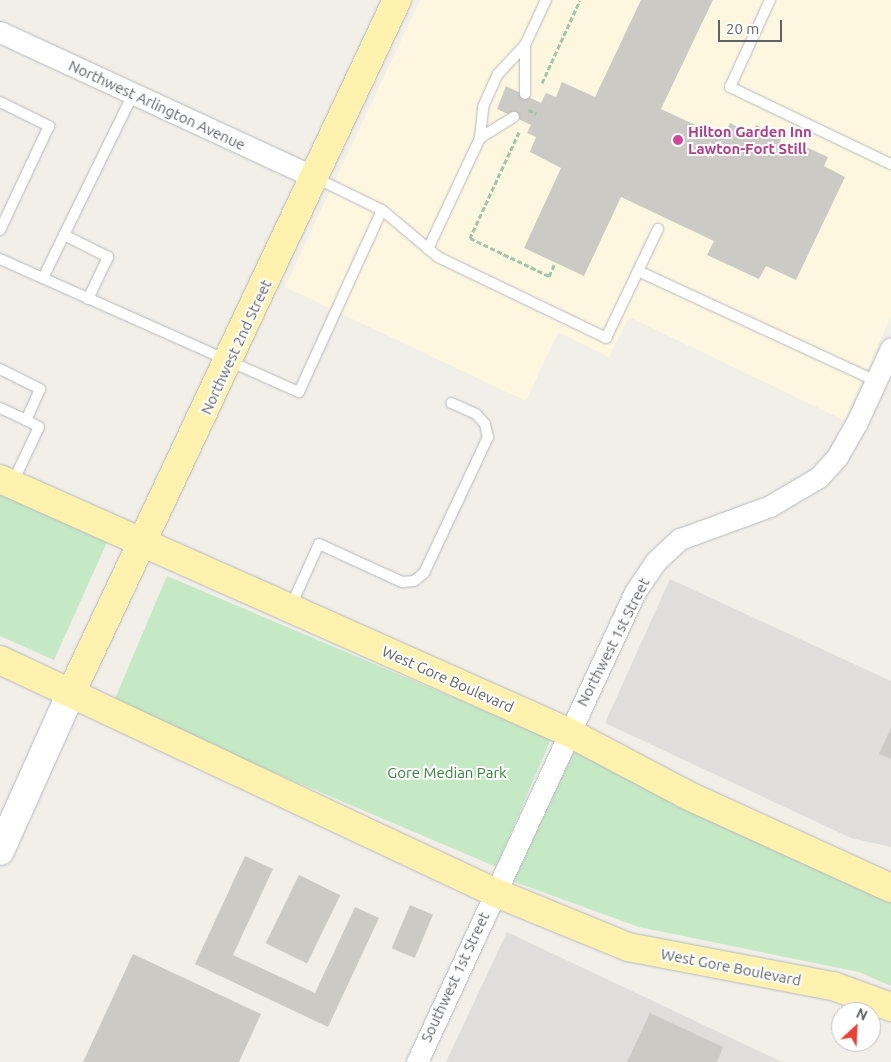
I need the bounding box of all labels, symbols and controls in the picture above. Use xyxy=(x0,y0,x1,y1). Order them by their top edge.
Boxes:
scale bar xyxy=(721,10,785,42)
text: 20 m xyxy=(726,20,759,37)
street label: Northwest Arlington Avenue xyxy=(66,56,248,154)
place label: Hilton Garden Inn Lawton-Fort Still xyxy=(688,122,812,157)
marker: Hilton Garden Inn Lawton-Fort Still xyxy=(672,134,684,146)
street label: Northwest 2nd Street xyxy=(197,277,275,417)
street label: Northwest 1st Street xyxy=(573,575,653,709)
street label: West Gore Boulevard xyxy=(379,642,517,716)
park label: Gore Median Park xyxy=(387,764,507,782)
street label: Southwest 1st Street xyxy=(417,909,493,1045)
street label: West Gore Boulevard xyxy=(659,945,803,989)
north arrow xyxy=(831,1002,881,1052)
text: N xyxy=(854,1005,870,1024)

